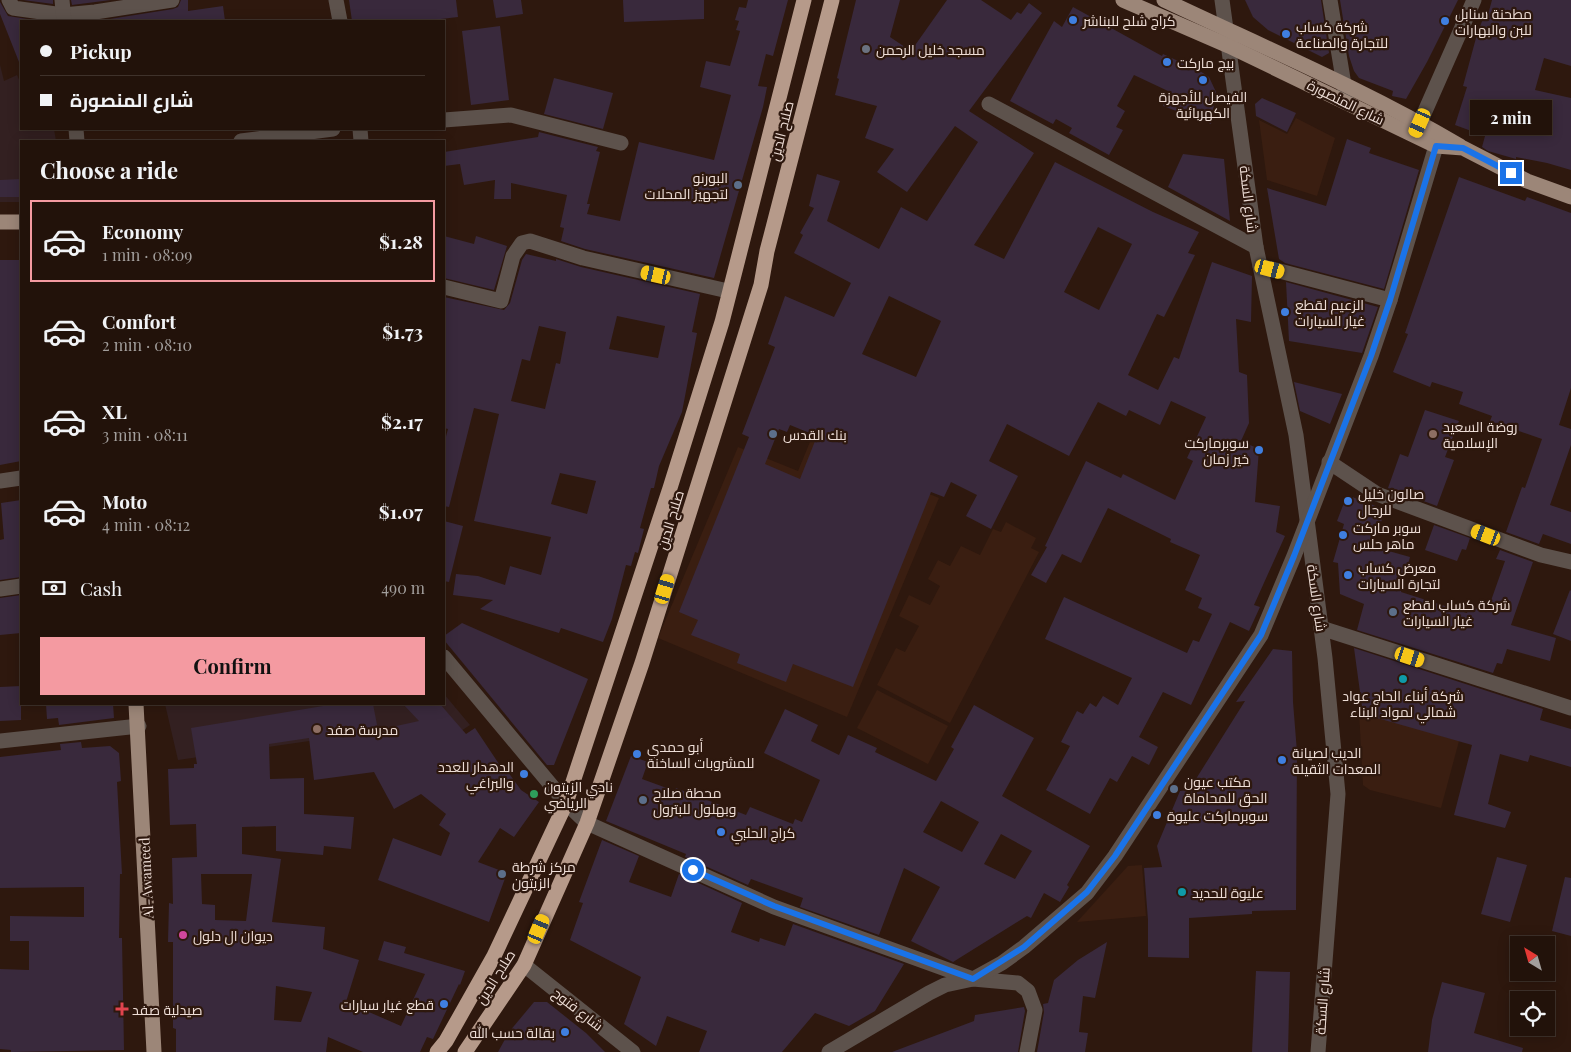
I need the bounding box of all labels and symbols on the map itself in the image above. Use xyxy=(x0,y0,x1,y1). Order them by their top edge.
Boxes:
place label: مطحنة سنابل للبن والبهارات xyxy=(1455,4,1532,39)
place label: كراج شلح للبناشر xyxy=(1082,11,1176,30)
marker: كراج شلح للبناشر xyxy=(1067,14,1079,26)
marker: مطحنة سنابل للبن والبهارات xyxy=(1439,15,1451,27)
place label: شركة كساب للتجارة والصناعة xyxy=(1296,17,1388,52)
marker: شركة كساب للتجارة والصناعة xyxy=(1280,28,1292,40)
place label: مسجد خليل الرحمن xyxy=(876,40,985,59)
marker: مسجد خليل الرحمن xyxy=(860,43,872,55)
place label: بيج ماركت xyxy=(1177,53,1234,72)
marker: بيج ماركت xyxy=(1161,56,1173,68)
marker: الفيصل للأجهزة الكهربائية xyxy=(1197,74,1209,86)
street label: شارع المنصورة xyxy=(1304,75,1388,129)
place label: الفيصل للأجهزة الكهربائية xyxy=(1159,87,1247,122)
street label: صلاح الدين xyxy=(764,99,798,163)
callout: 2 min xyxy=(1470,100,1552,136)
car xyxy=(1407,106,1432,140)
route end xyxy=(1500,162,1522,184)
street label: شارع السكة xyxy=(1235,164,1263,234)
place label: البورنو لتجهيز المحلات xyxy=(645,168,728,203)
marker: البورنو لتجهيز المحلات xyxy=(732,179,744,191)
car xyxy=(1253,258,1286,280)
car xyxy=(639,264,672,286)
place label: الزعيم لقطع غيار السيارات xyxy=(1295,295,1365,330)
marker: الزعيم لقطع غيار السيارات xyxy=(1279,306,1291,318)
place label: روضة السعيد الإسلامية xyxy=(1443,417,1518,452)
place label: بنك القدس xyxy=(783,425,847,444)
marker: بنك القدس xyxy=(767,428,779,440)
marker: روضة السعيد الإسلامية xyxy=(1427,428,1439,440)
place label: سوبرماركت خير زمان xyxy=(1184,433,1249,468)
marker: سوبرماركت خير زمان xyxy=(1253,444,1265,456)
place label: صالون خليل للرجال xyxy=(1358,484,1424,519)
street label: صلاح الدين xyxy=(652,488,688,552)
marker: صالون خليل للرجال xyxy=(1342,495,1354,507)
place label: سوبر ماركت ماهر حلس xyxy=(1353,518,1421,553)
car xyxy=(1469,523,1502,547)
marker: سوبر ماركت ماهر حلس xyxy=(1337,529,1349,541)
place label: معرض كساب لتجارة السيارات xyxy=(1358,558,1440,593)
street label: شارع السكة xyxy=(1303,563,1331,633)
marker: معرض كساب لتجارة السيارات xyxy=(1342,569,1354,581)
car xyxy=(653,572,676,606)
place label: شركة كساب لقطع غيار السيارات xyxy=(1403,595,1510,630)
marker: شركة كساب لقطع غيار السيارات xyxy=(1387,606,1399,618)
car xyxy=(1393,645,1426,669)
marker: شركة أبناء الحاج عواد شمالي لمواد البناء xyxy=(1397,673,1409,685)
place label: شركة أبناء الحاج عواد شمالي لمواد البناء xyxy=(1342,686,1464,724)
place label: مدرسة صفد xyxy=(327,720,398,739)
marker: مدرسة صفد xyxy=(311,723,323,735)
place label: أبو حمدي للمشروبات الساخنة xyxy=(647,737,754,772)
place label: الديب لصيانة المعدات الثقيلة xyxy=(1292,743,1381,778)
marker: أبو حمدي للمشروبات الساخنة xyxy=(631,748,643,760)
marker: الديب لصيانة المعدات الثقيلة xyxy=(1276,754,1288,766)
place label: الدهدار للعدد والبراغي xyxy=(438,757,514,795)
marker: الدهدار للعدد والبراغي xyxy=(518,768,530,780)
place label: مكتب عيون الحق للمحاماة xyxy=(1184,772,1268,807)
place label: نادي الزيتون الرياضي xyxy=(544,777,613,814)
place label: محطة صلاح وبهلول للبترول xyxy=(653,783,736,818)
marker: مكتب عيون الحق للمحاماة xyxy=(1168,783,1180,795)
marker: نادي الزيتون الرياضي xyxy=(528,788,540,800)
marker: محطة صلاح وبهلول للبترول xyxy=(637,794,649,806)
place label: سوبرماركت عليوة xyxy=(1167,806,1268,825)
marker: سوبرماركت عليوة xyxy=(1151,809,1163,821)
place label: كراج الحلبي xyxy=(731,823,795,845)
marker: كراج الحلبي xyxy=(715,826,727,838)
street label: Al-Awameed xyxy=(134,837,158,920)
place label: مركز شرطة الزيتون xyxy=(512,857,576,892)
route start xyxy=(682,859,704,881)
marker: مركز شرطة الزيتون xyxy=(496,868,508,880)
place label: عليوة للحديد xyxy=(1192,883,1264,902)
marker: عليوة للحديد xyxy=(1176,886,1188,898)
car xyxy=(526,912,551,946)
place label: ديوان ال دلول xyxy=(193,926,273,945)
marker: ديوان ال دلول xyxy=(177,929,189,941)
north arrow xyxy=(1510,936,1555,981)
street label: صلاح الدين xyxy=(471,946,519,1008)
street label: شارع السكة xyxy=(1310,967,1334,1035)
street label: شارع فتوح xyxy=(549,983,607,1035)
place label: قطع غيار سيارات xyxy=(341,995,434,1014)
marker: قطع غيار سيارات xyxy=(438,998,450,1010)
place label: صيدلية صفد xyxy=(132,1000,203,1019)
marker: صيدلية صفد xyxy=(116,1003,128,1015)
place label: بقالة حسب الله xyxy=(470,1023,555,1042)
marker: بقالة حسب الله xyxy=(559,1026,571,1038)

